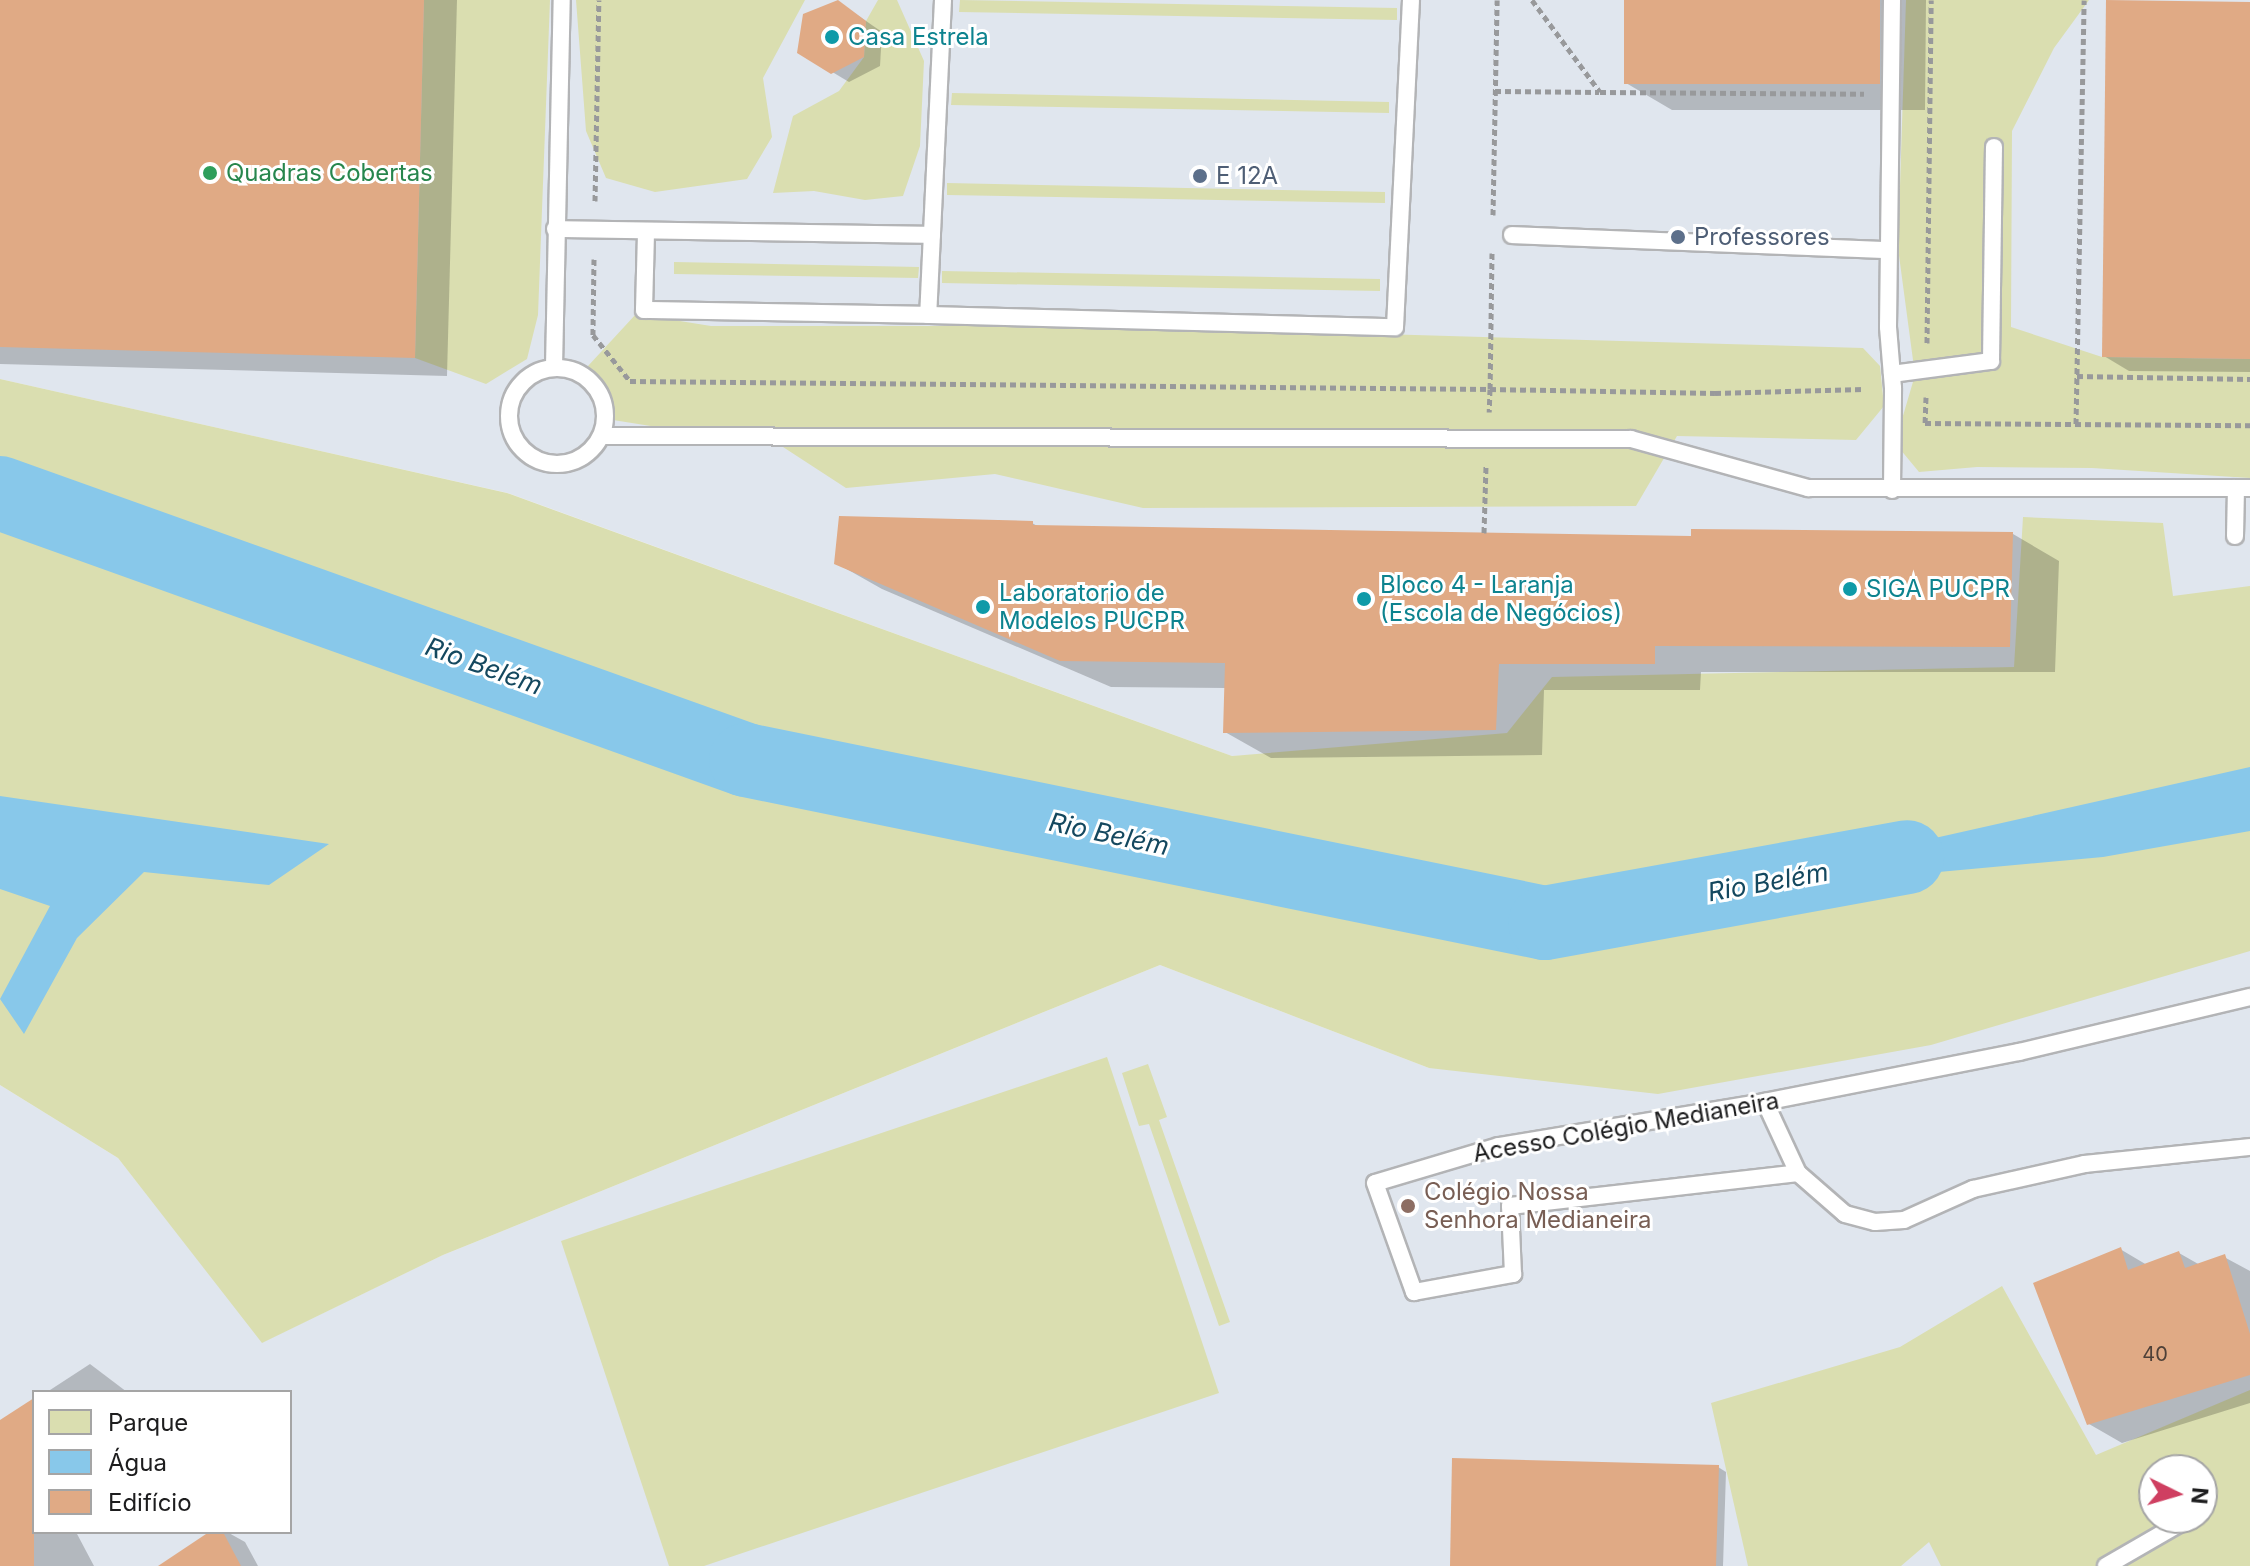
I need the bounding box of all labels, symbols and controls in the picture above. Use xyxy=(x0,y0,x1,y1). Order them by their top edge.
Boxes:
place label: Casa Estrela xyxy=(848,23,989,51)
marker: Casa Estrela xyxy=(823,28,841,46)
place label: Quadras Cobertas xyxy=(226,159,433,187)
place label: E 12A xyxy=(1216,162,1278,190)
marker: Quadras Cobertas xyxy=(201,164,219,182)
marker: E 12A xyxy=(1191,167,1209,185)
place label: Professores xyxy=(1694,223,1830,251)
marker: Professores xyxy=(1669,228,1687,246)
place label: Bloco 4 - Laranja (Escola de Negócios) xyxy=(1380,571,1622,627)
place label: SIGA PUCPR xyxy=(1866,575,2010,603)
place label: Laboratorio de Modelos PUCPR xyxy=(999,579,1185,635)
marker: SIGA PUCPR xyxy=(1841,580,1859,598)
marker: Bloco 4 - Laranja (Escola de Negócios) xyxy=(1355,590,1373,608)
marker: Laboratorio de Modelos PUCPR xyxy=(974,598,992,616)
water label: Rio Belém xyxy=(421,630,547,702)
water label: Rio Belém xyxy=(1046,806,1172,862)
water label: Rio Belém xyxy=(1705,856,1831,908)
street label: Acesso Colégio Medianeira xyxy=(1471,1086,1781,1168)
place label: Colégio Nossa Senhora Medianeira xyxy=(1424,1178,1652,1234)
marker: Colégio Nossa Senhora Medianeira xyxy=(1399,1197,1417,1215)
house number: 40 xyxy=(2142,1342,2168,1366)
legend xyxy=(32,1390,292,1534)
text: Parque xyxy=(108,1408,188,1437)
text: Água xyxy=(108,1448,167,1477)
north arrow xyxy=(2138,1454,2218,1534)
text: N xyxy=(2186,1486,2214,1505)
text: Edifício xyxy=(108,1488,192,1517)

